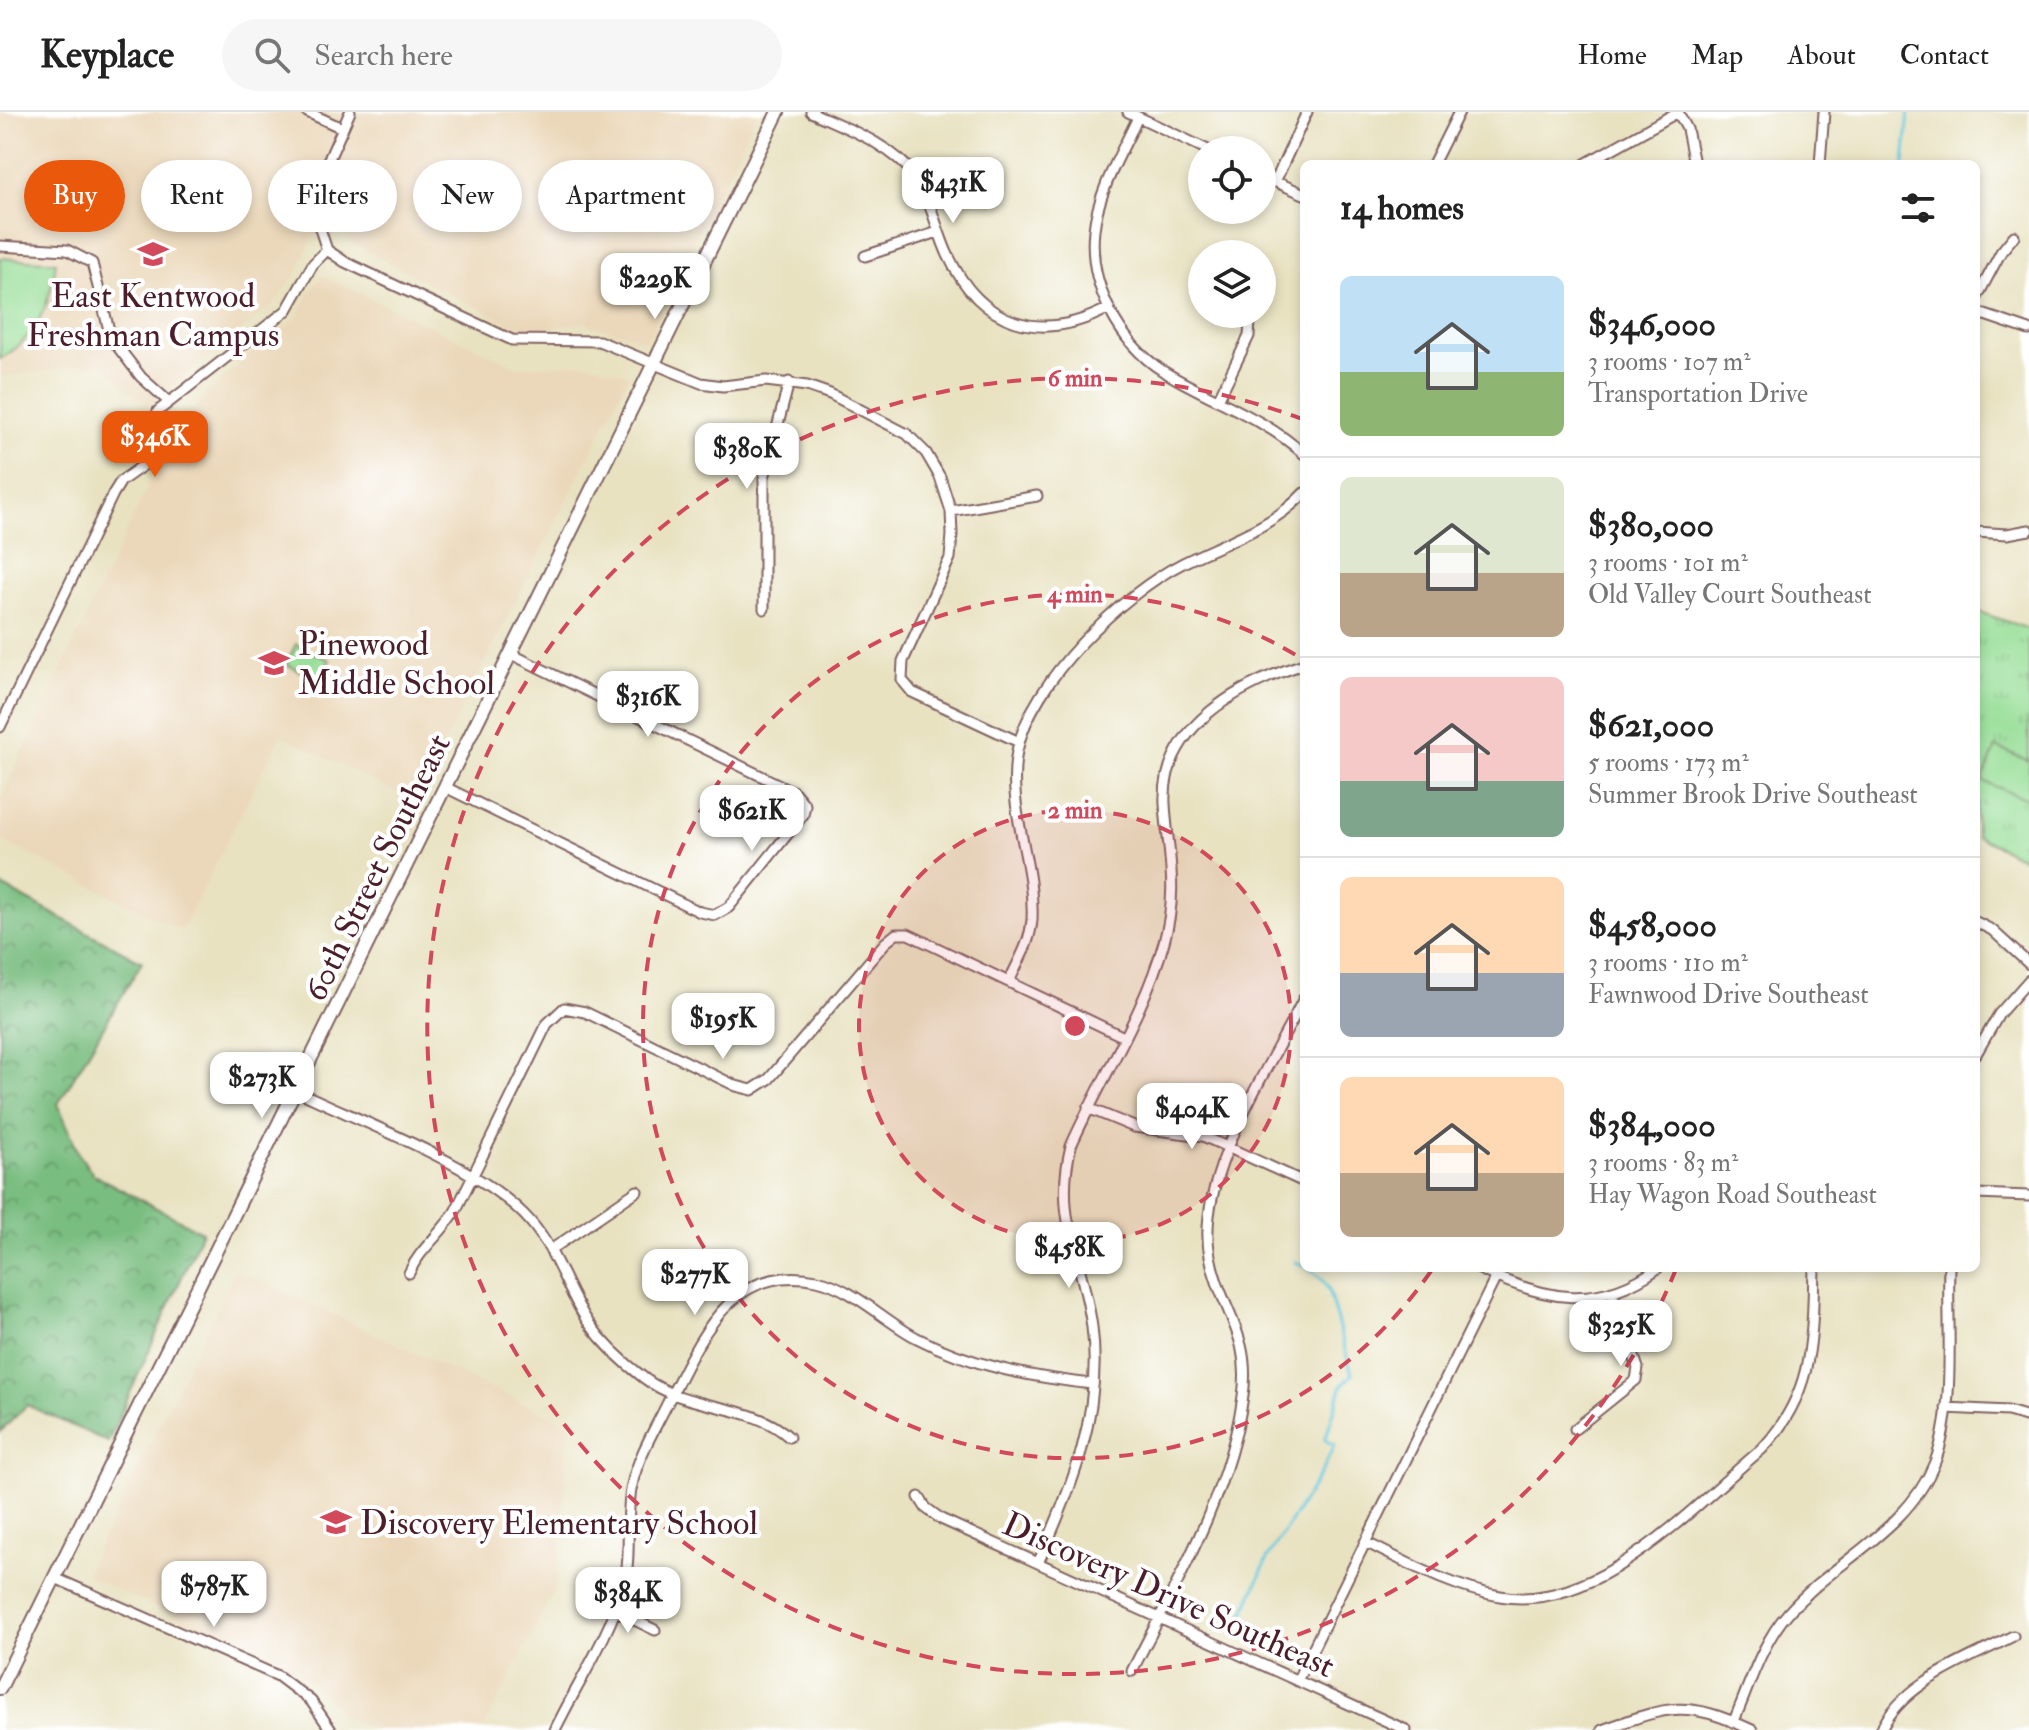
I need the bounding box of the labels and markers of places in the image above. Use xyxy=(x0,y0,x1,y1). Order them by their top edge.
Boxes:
pin: $431K xyxy=(897,157,1009,225)
school or university icon: East Kentwood Freshman Campus xyxy=(136,237,170,271)
pin: $229K xyxy=(599,253,711,321)
place label: East Kentwood Freshman Campus xyxy=(26,275,280,357)
pin: $346K xyxy=(99,411,211,479)
pin: $380K xyxy=(691,423,803,491)
place label: Pinewood Middle School xyxy=(298,623,495,705)
school or university icon: Pinewood Middle School xyxy=(257,646,291,680)
pin: $316K xyxy=(592,671,704,739)
pin: $621K xyxy=(696,785,808,853)
pin: $195K xyxy=(667,993,779,1061)
centre of rings xyxy=(1061,1012,1089,1040)
pin: $273K xyxy=(206,1052,318,1120)
pin: $404K xyxy=(1136,1083,1248,1151)
pin: $458K xyxy=(1013,1222,1125,1290)
pin: $277K xyxy=(639,1249,751,1317)
pin: $325K xyxy=(1565,1300,1677,1368)
place label: Discovery Elementary School xyxy=(360,1502,758,1545)
school or university icon: Discovery Elementary School xyxy=(319,1505,353,1539)
pin: $787K xyxy=(158,1561,270,1629)
pin: $384K xyxy=(572,1567,684,1635)

